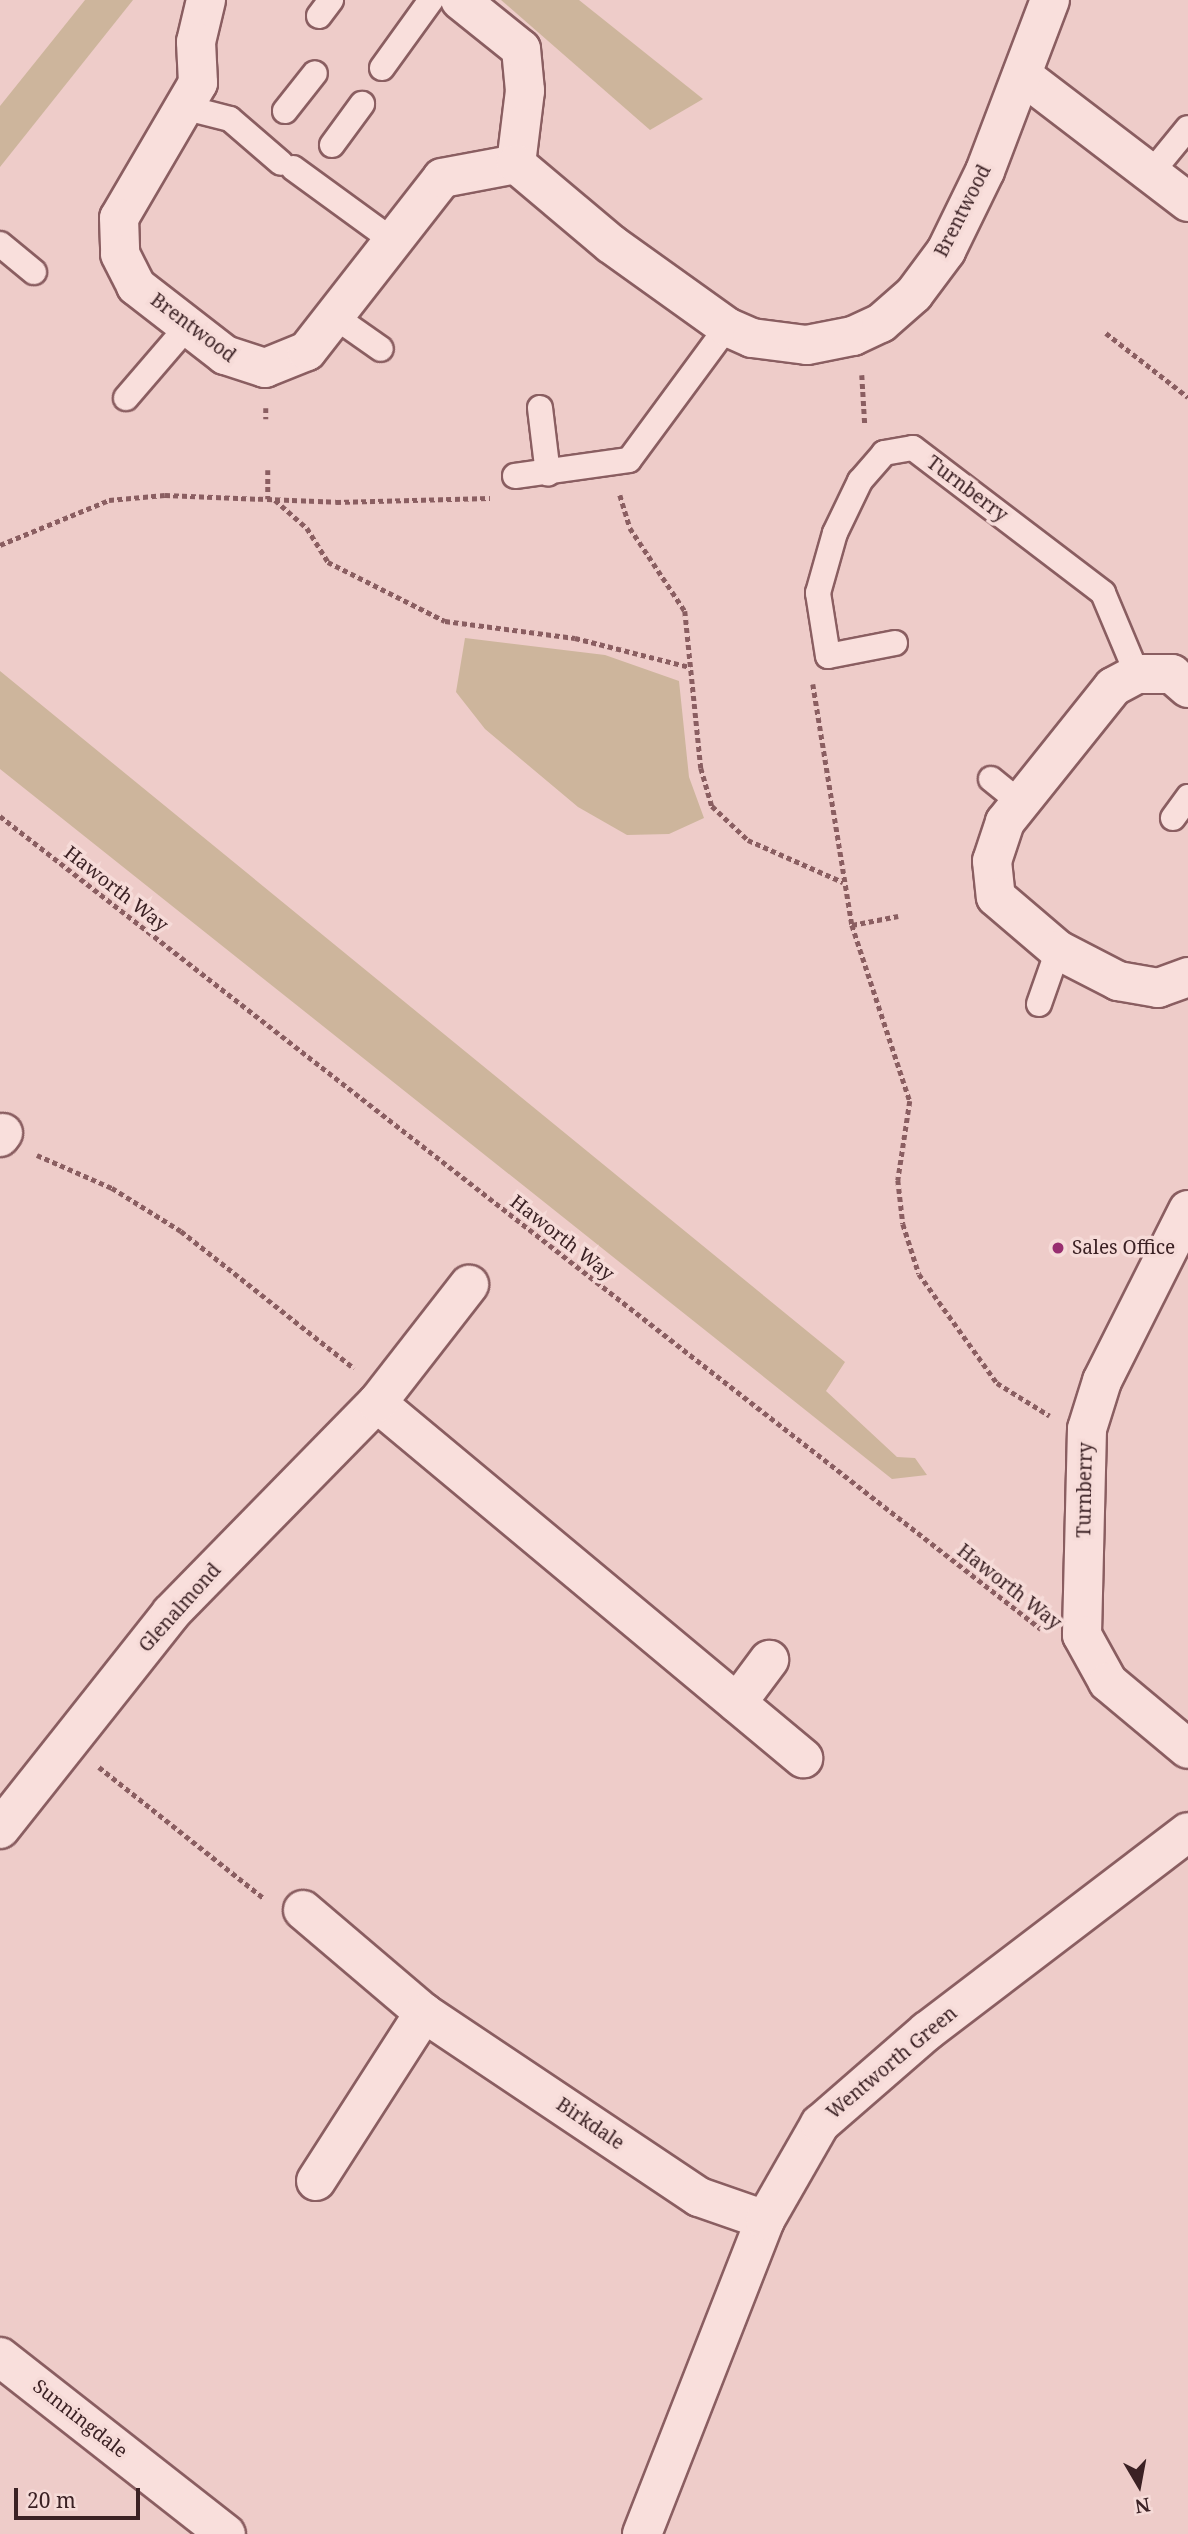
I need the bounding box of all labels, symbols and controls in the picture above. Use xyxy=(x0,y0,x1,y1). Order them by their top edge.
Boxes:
street label: Brentwood xyxy=(930,161,996,261)
street label: Brentwood xyxy=(146,289,240,367)
street label: Turnberry xyxy=(922,451,1012,527)
street label: Haworth Way xyxy=(60,841,172,937)
street label: Haworth Way xyxy=(506,1190,618,1286)
place label: Sales Office xyxy=(1072,1237,1175,1259)
marker: Sales Office xyxy=(1050,1240,1066,1256)
street label: Turnberry xyxy=(1073,1442,1097,1538)
street label: Haworth Way xyxy=(953,1539,1065,1635)
street label: Glenalmond xyxy=(134,1559,226,1657)
street label: Wentworth Green xyxy=(822,2002,962,2124)
street label: Birkdale xyxy=(552,2093,628,2155)
street label: Sunningdale xyxy=(28,2375,132,2463)
north arrow xyxy=(1104,2450,1174,2520)
scale bar xyxy=(18,2474,144,2518)
text: 20 m xyxy=(27,2486,76,2514)
text: N xyxy=(1133,2492,1152,2520)

